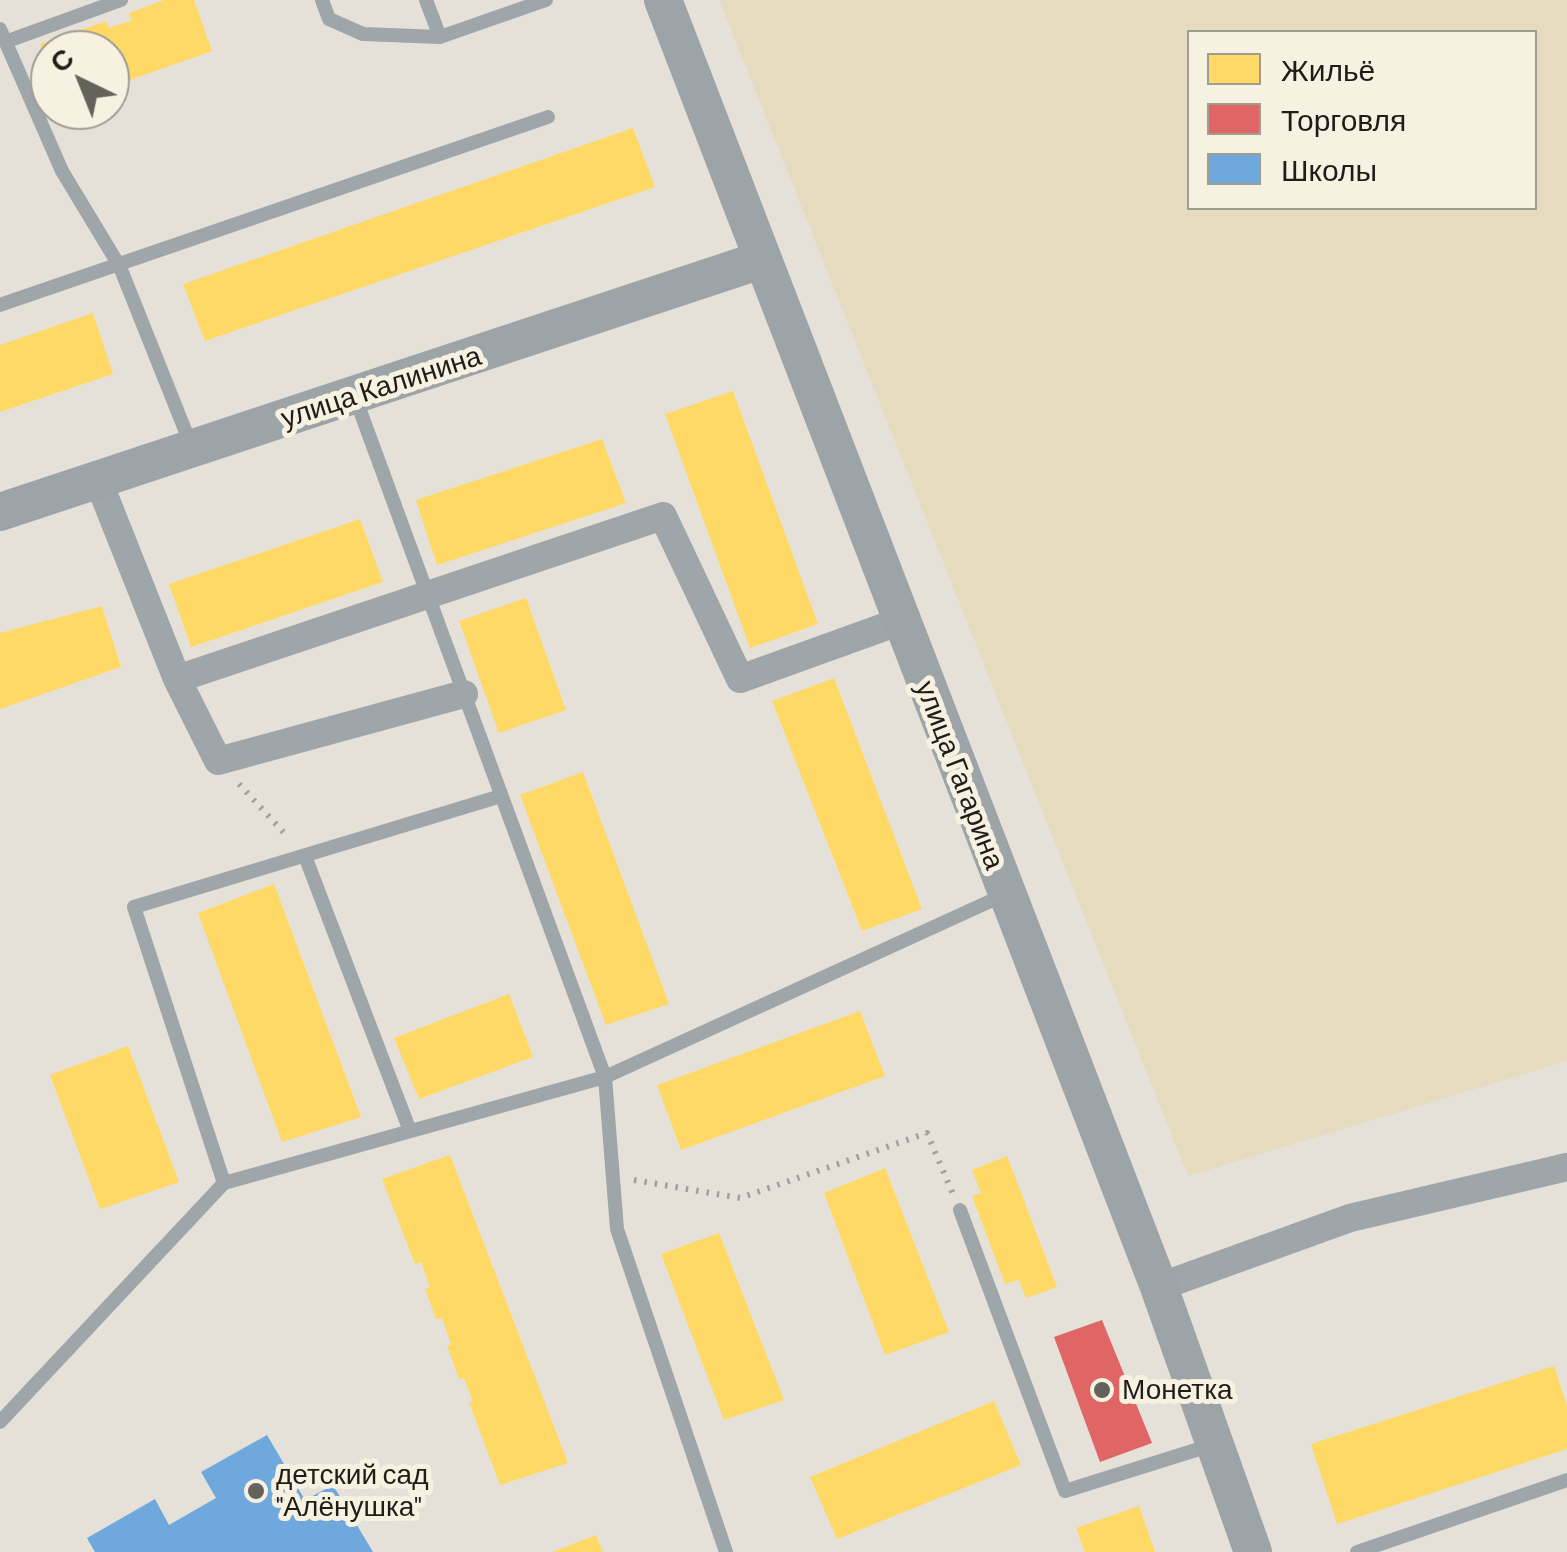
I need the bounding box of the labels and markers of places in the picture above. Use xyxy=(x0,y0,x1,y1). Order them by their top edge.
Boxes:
place label: Монетка xyxy=(1122,1373,1233,1407)
marker: Монетка xyxy=(1091,1379,1113,1401)
place label: детский сад "Алёнушка" xyxy=(276,1458,429,1524)
marker: детский сад "Алёнушка" xyxy=(245,1480,267,1502)

